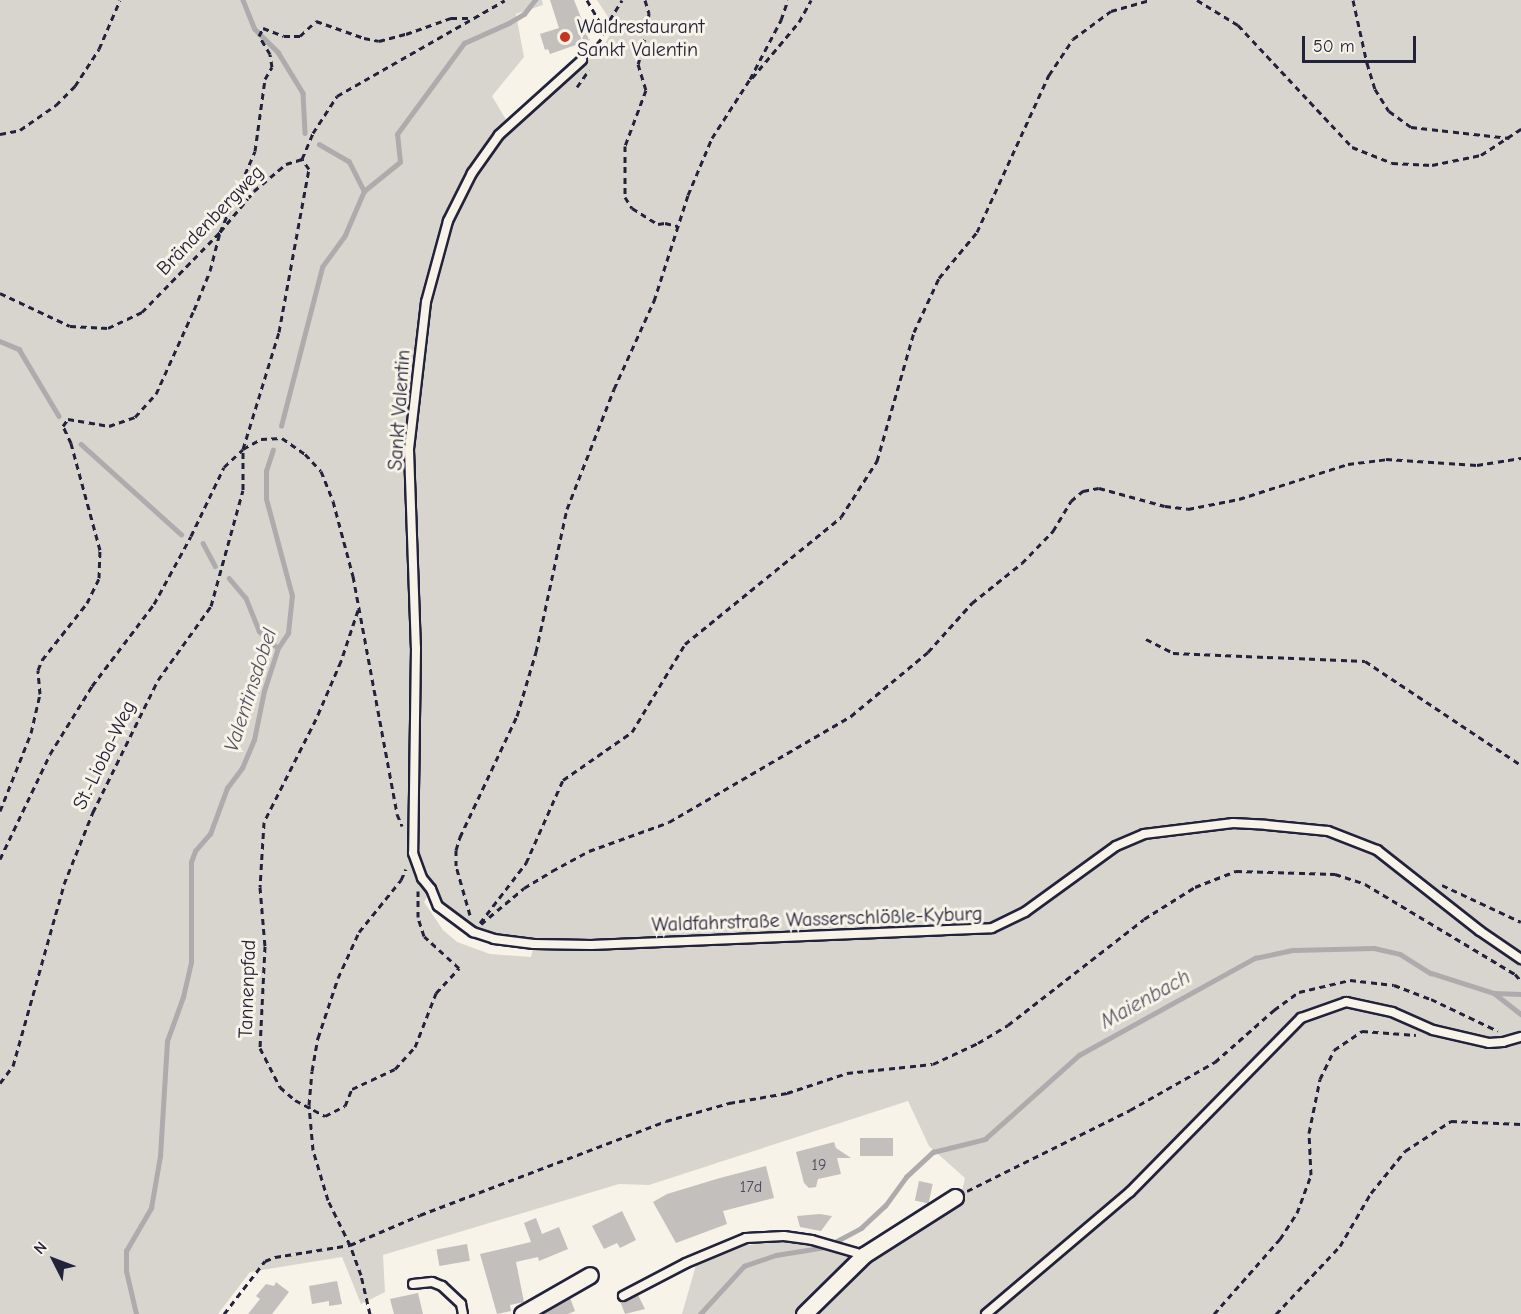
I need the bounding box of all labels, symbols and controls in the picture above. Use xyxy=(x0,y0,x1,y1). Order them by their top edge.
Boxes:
place label: Waldrestaurant Sankt Valentin xyxy=(577,14,705,61)
scale bar xyxy=(1305,24,1419,62)
marker: Waldrestaurant Sankt Valentin xyxy=(558,30,572,44)
text: 50 m xyxy=(1313,36,1355,57)
street label: Brändenbergweg xyxy=(151,160,269,280)
street label: Sankt Valentin xyxy=(383,349,415,471)
water label: Valentinsdobel xyxy=(218,625,282,755)
street label: St.-Lioba-Weg xyxy=(67,697,141,813)
street label: Waldfahrstraße Wasserschlößle-Kyburg xyxy=(651,901,983,937)
street label: Tannenpfad xyxy=(233,939,261,1039)
water label: Maienbach xyxy=(1096,964,1194,1034)
house number: 19 xyxy=(812,1155,826,1175)
house number: 17d xyxy=(740,1177,762,1197)
north arrow xyxy=(24,1230,84,1290)
text: N xyxy=(30,1238,51,1258)

